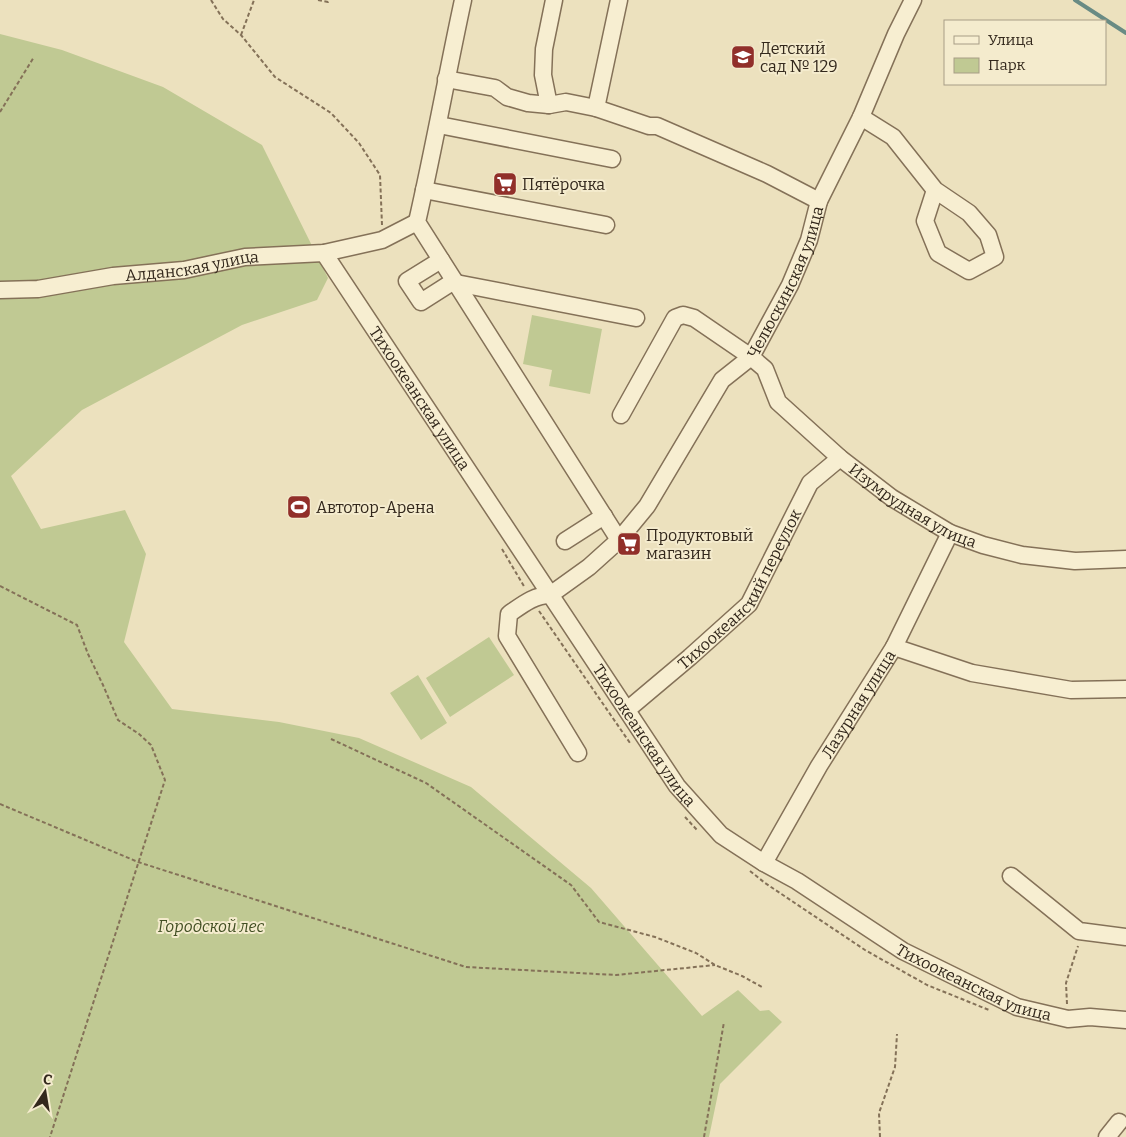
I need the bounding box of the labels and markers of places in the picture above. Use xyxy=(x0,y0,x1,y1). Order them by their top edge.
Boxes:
place label: Детский сад № 129 xyxy=(760,39,838,76)
school or university icon: Детский сад № 129 xyxy=(730,44,756,70)
supermarket icon: Пятёрочка xyxy=(492,171,518,197)
place label: Пятёрочка xyxy=(522,175,605,194)
sports icon: Автотор-Арена xyxy=(286,494,312,520)
place label: Автотор-Арена xyxy=(316,498,435,517)
place label: Продуктовый магазин xyxy=(646,526,753,563)
supermarket icon: Продуктовый магазин xyxy=(616,531,642,557)

